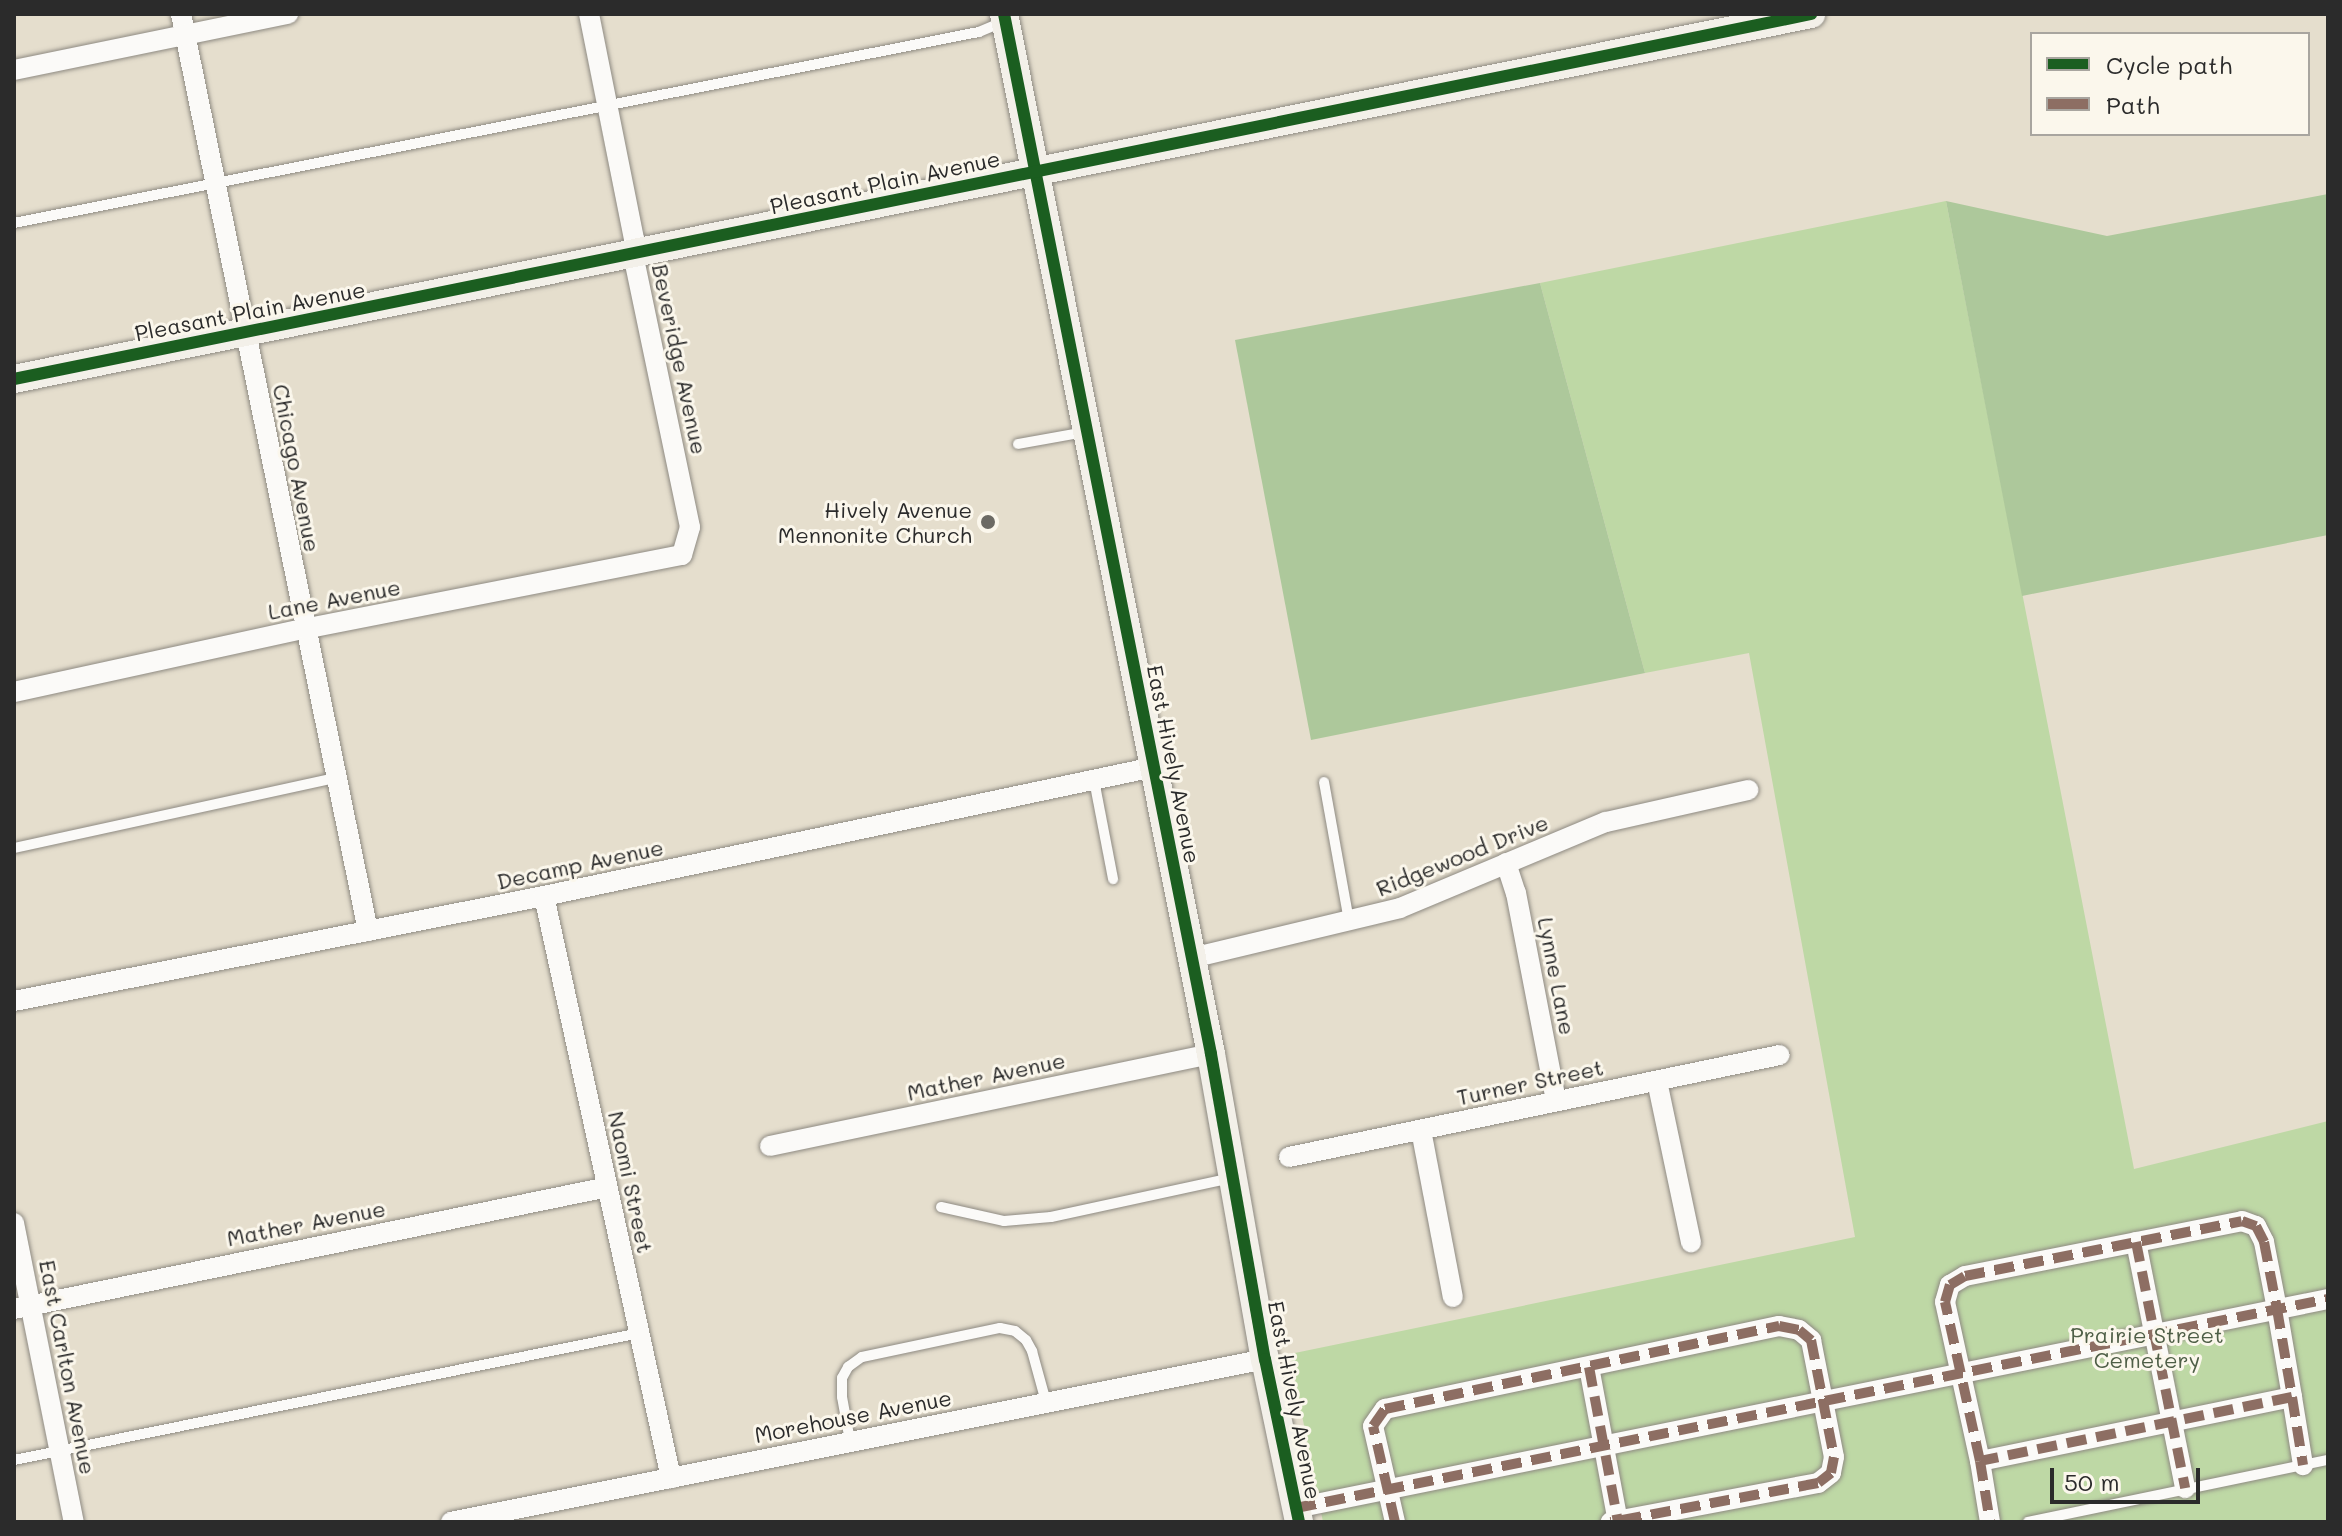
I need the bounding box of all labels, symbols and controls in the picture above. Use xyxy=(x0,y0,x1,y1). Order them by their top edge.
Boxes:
legend xyxy=(2030,32,2310,136)
text: Cycle path xyxy=(2106,49,2232,80)
text: Path xyxy=(2106,89,2160,120)
street label: Pleasant Plain Avenue xyxy=(768,145,1002,219)
street label: Beveridge Avenue xyxy=(647,261,713,457)
street label: Pleasant Plain Avenue xyxy=(132,276,368,346)
street label: Chicago Avenue xyxy=(268,382,326,554)
place label: Hively Avenue Mennonite Church xyxy=(778,496,972,548)
marker: Hively Avenue Mennonite Church xyxy=(979,513,997,531)
street label: Lane Avenue xyxy=(266,573,402,625)
street label: East Hively Avenue xyxy=(1142,663,1206,865)
street label: Ridgewood Drive xyxy=(1372,808,1552,902)
street label: Decamp Avenue xyxy=(494,833,666,895)
street label: Lynne Lane xyxy=(1533,915,1581,1037)
street label: Mather Avenue xyxy=(904,1046,1068,1106)
street label: Turner Street xyxy=(1454,1054,1606,1110)
street label: Naomi Street xyxy=(603,1109,659,1255)
street label: Mather Avenue xyxy=(224,1195,388,1251)
street label: East Carlton Avenue xyxy=(34,1258,102,1476)
street label: East Hively Avenue xyxy=(1263,1299,1327,1501)
park label: Prairie Street Cemetery xyxy=(2070,1321,2224,1372)
street label: Morehouse Avenue xyxy=(752,1384,954,1448)
scale bar xyxy=(2054,1452,2204,1502)
text: 50 m xyxy=(2064,1466,2120,1497)

